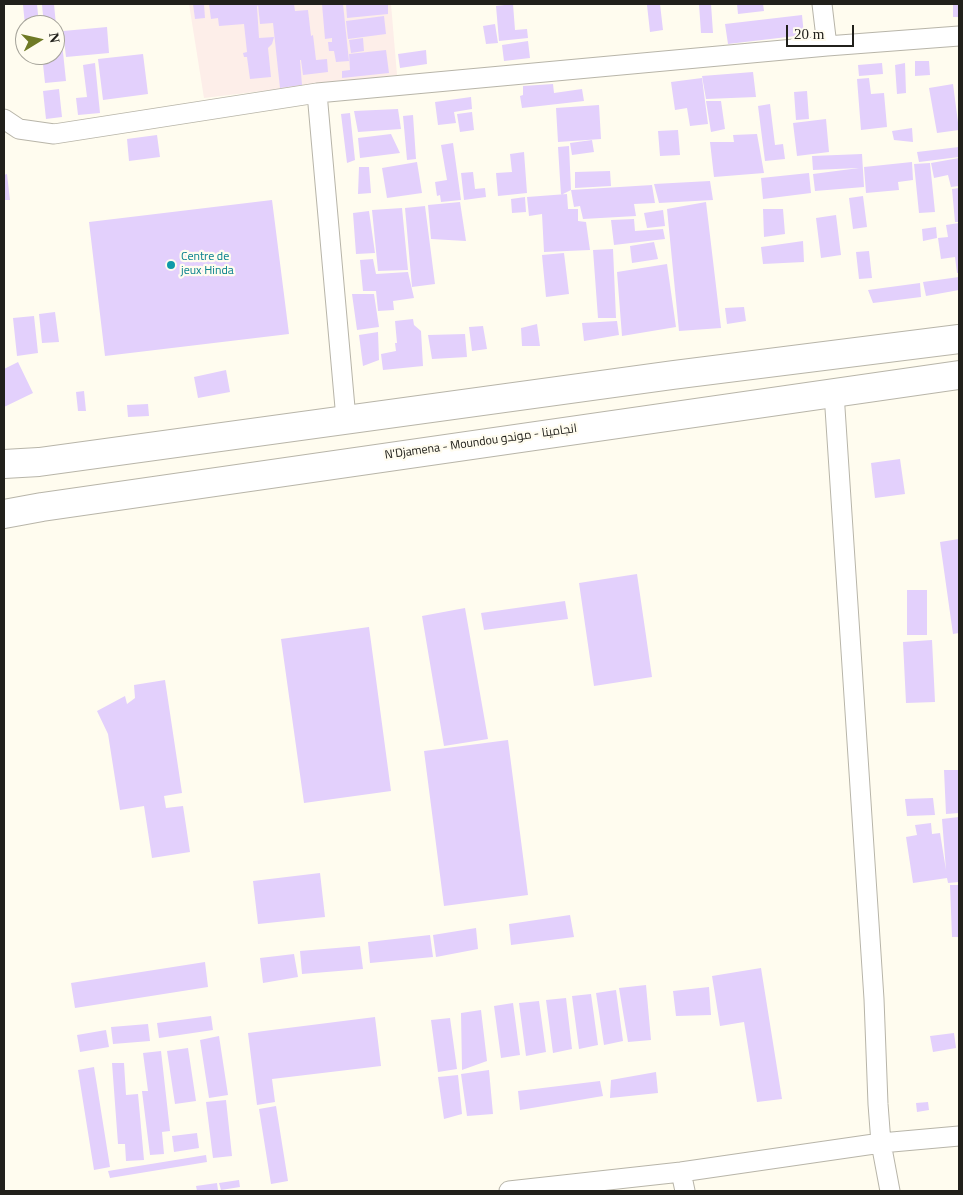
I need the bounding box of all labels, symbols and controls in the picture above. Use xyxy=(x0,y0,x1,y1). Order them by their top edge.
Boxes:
north arrow xyxy=(15,15,65,65)
scale bar xyxy=(788,15,856,47)
text: 20 m xyxy=(794,26,824,42)
text: N xyxy=(46,32,63,44)
place label: Centre de jeux Hinda xyxy=(181,251,234,279)
marker: Centre de jeux Hinda xyxy=(165,259,177,271)
street label: N'Djamena - Moundou انجامينا - موندو xyxy=(384,422,578,464)

